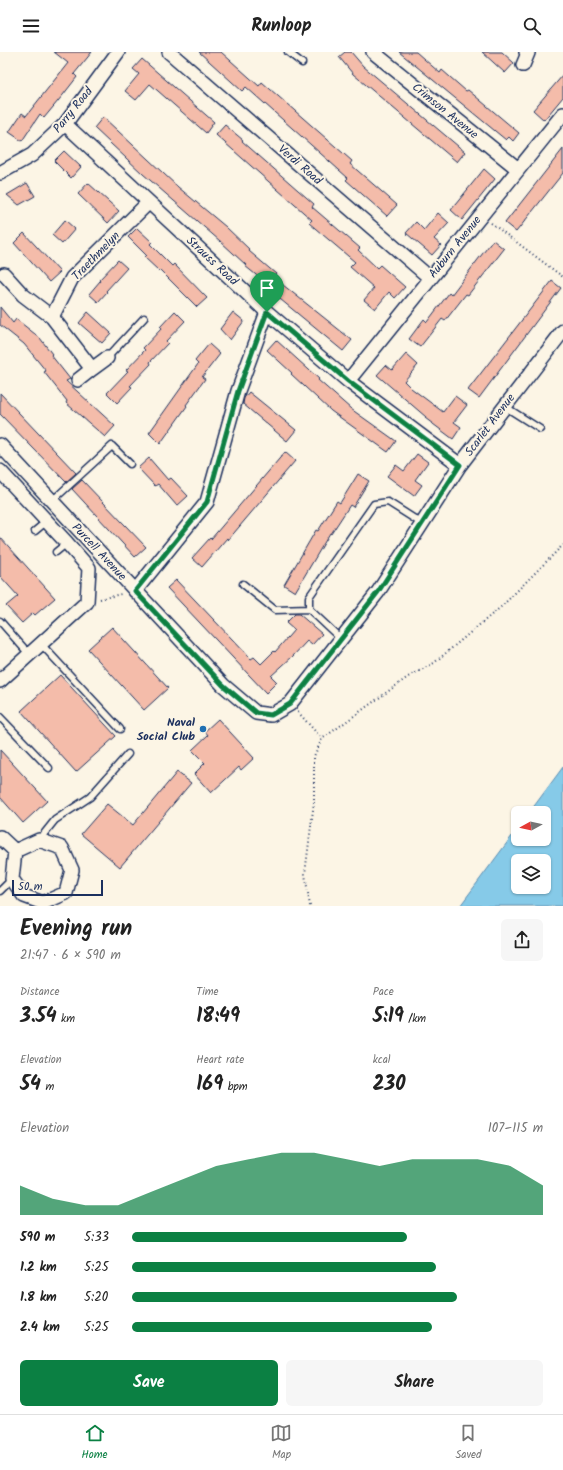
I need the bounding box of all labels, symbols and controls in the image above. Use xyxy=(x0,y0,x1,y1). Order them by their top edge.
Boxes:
text: Runloop xyxy=(251,12,312,41)
icon: menu xyxy=(20,15,42,37)
icon: search xyxy=(521,15,543,37)
street label: Crimson Avenue xyxy=(408,78,483,144)
street label: Parry Road xyxy=(48,82,98,137)
street label: Verdi Road xyxy=(274,140,327,190)
street label: Auburn Avenue xyxy=(424,211,487,282)
street label: Traethmelyn xyxy=(67,227,125,285)
street label: Strauss Road xyxy=(182,232,243,291)
pin xyxy=(250,271,284,312)
icon: arrive xyxy=(256,277,278,299)
street label: Scarlet Avenue xyxy=(460,389,520,460)
street label: Purcell Avenue xyxy=(67,519,131,586)
place label: Naval Social Club xyxy=(137,713,196,746)
marker: Naval Social Club xyxy=(198,724,208,734)
north arrow xyxy=(511,806,551,846)
map controls xyxy=(511,806,551,894)
button: layers xyxy=(511,854,551,894)
scale bar xyxy=(12,878,103,897)
text: 50 m xyxy=(18,878,43,896)
text: Evening run xyxy=(20,912,132,947)
button: share xyxy=(501,919,543,961)
text: 21:47 · 6 × 590 m xyxy=(20,945,121,966)
text: Distance xyxy=(20,983,60,1001)
text: Time xyxy=(196,983,219,1001)
text: Pace xyxy=(373,983,394,1001)
text: 3.54 xyxy=(20,1001,57,1033)
text: 18:49 xyxy=(196,1001,240,1033)
text: 5:19 xyxy=(373,1001,404,1033)
text: km xyxy=(57,1010,75,1028)
text: /km xyxy=(404,1010,426,1028)
text: Elevation xyxy=(20,1051,62,1069)
text: Heart rate xyxy=(196,1051,244,1069)
text: kcal xyxy=(373,1051,391,1069)
text: 54 xyxy=(20,1069,41,1101)
text: 169 xyxy=(196,1069,223,1101)
text: 230 xyxy=(373,1069,406,1101)
text: m xyxy=(41,1078,54,1096)
text: bpm xyxy=(223,1078,248,1096)
text: Elevation xyxy=(20,1118,69,1139)
text: 107–115 m xyxy=(488,1118,543,1139)
text: 590 m xyxy=(20,1227,55,1248)
text: 5:33 xyxy=(84,1227,109,1248)
text: 1.2 km xyxy=(20,1257,57,1278)
text: 5:25 xyxy=(84,1257,109,1278)
text: 1.8 km xyxy=(20,1287,57,1308)
text: 5:20 xyxy=(84,1287,108,1308)
text: 2.4 km xyxy=(20,1317,60,1338)
text: 5:25 xyxy=(84,1317,109,1338)
button: Save xyxy=(20,1360,278,1406)
button: Share xyxy=(286,1360,543,1406)
tab: Home xyxy=(81,1422,108,1464)
tab: Map xyxy=(270,1422,292,1464)
tab: Saved xyxy=(455,1422,482,1464)

